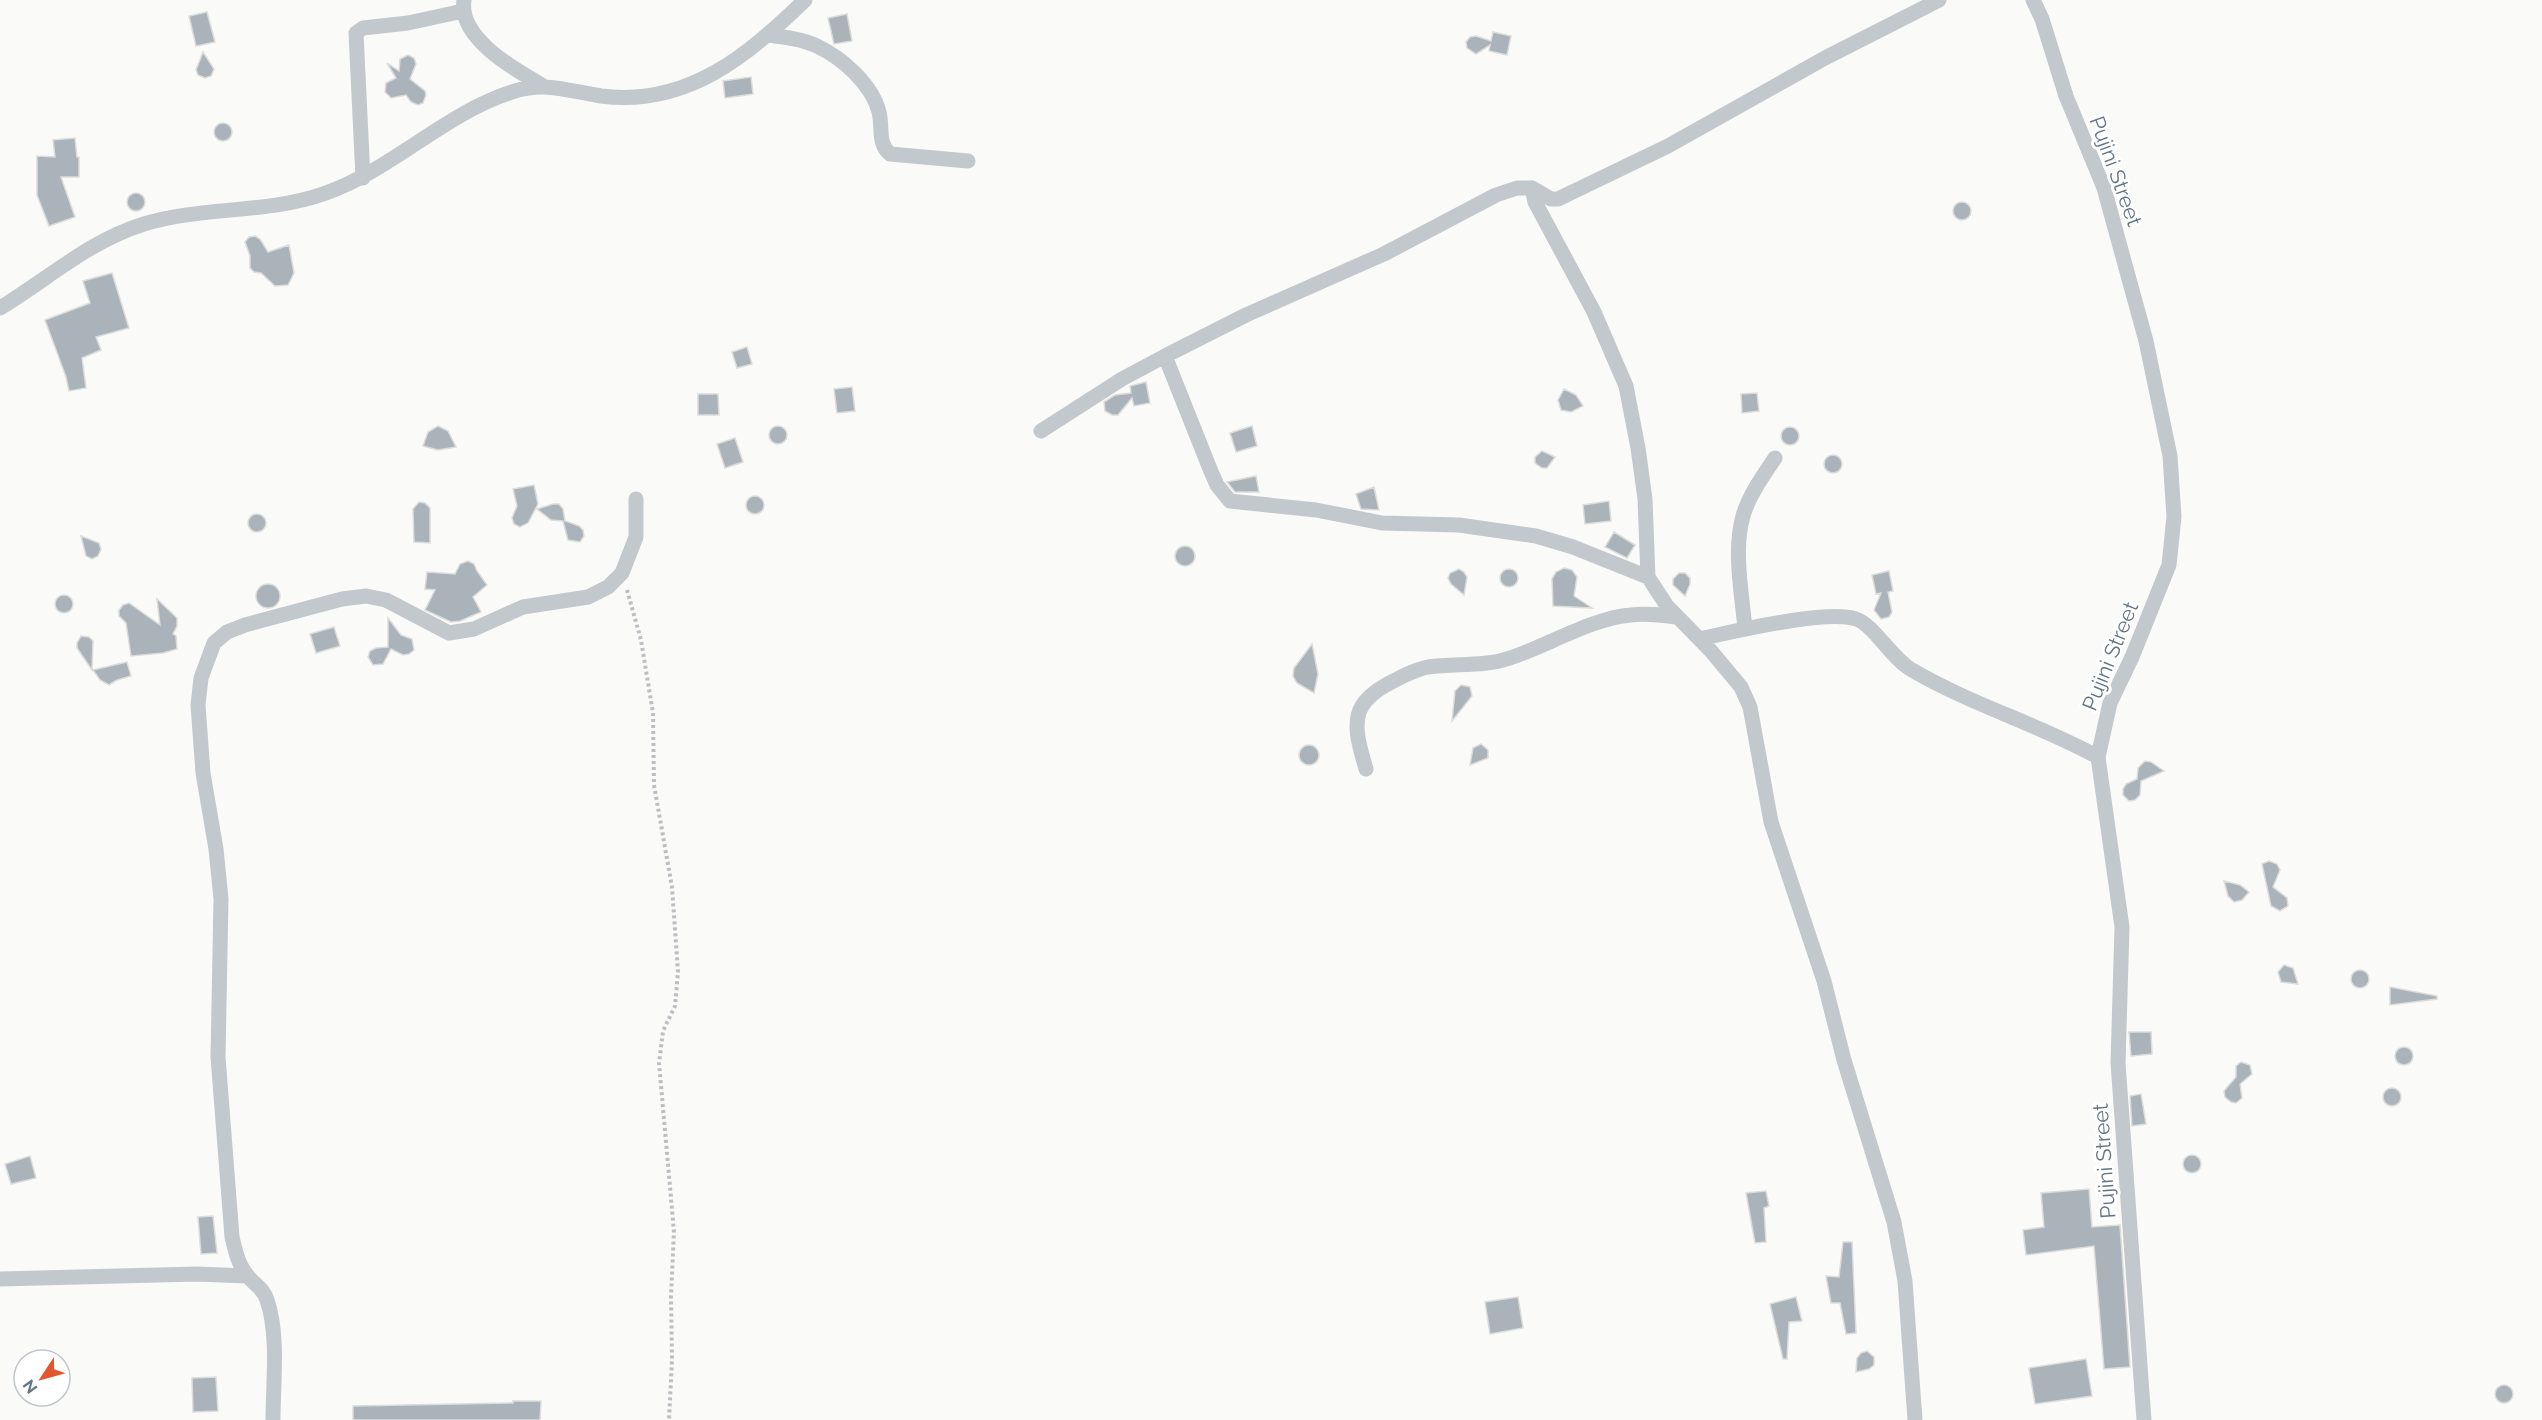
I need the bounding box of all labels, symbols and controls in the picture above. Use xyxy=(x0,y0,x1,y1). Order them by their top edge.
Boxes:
street label: Pujini Street xyxy=(2085,113,2147,229)
street label: Pujini Street xyxy=(2077,598,2143,714)
street label: Pujini Street xyxy=(2088,1103,2120,1219)
north arrow xyxy=(12,1348,72,1408)
text: N xyxy=(19,1376,42,1397)

